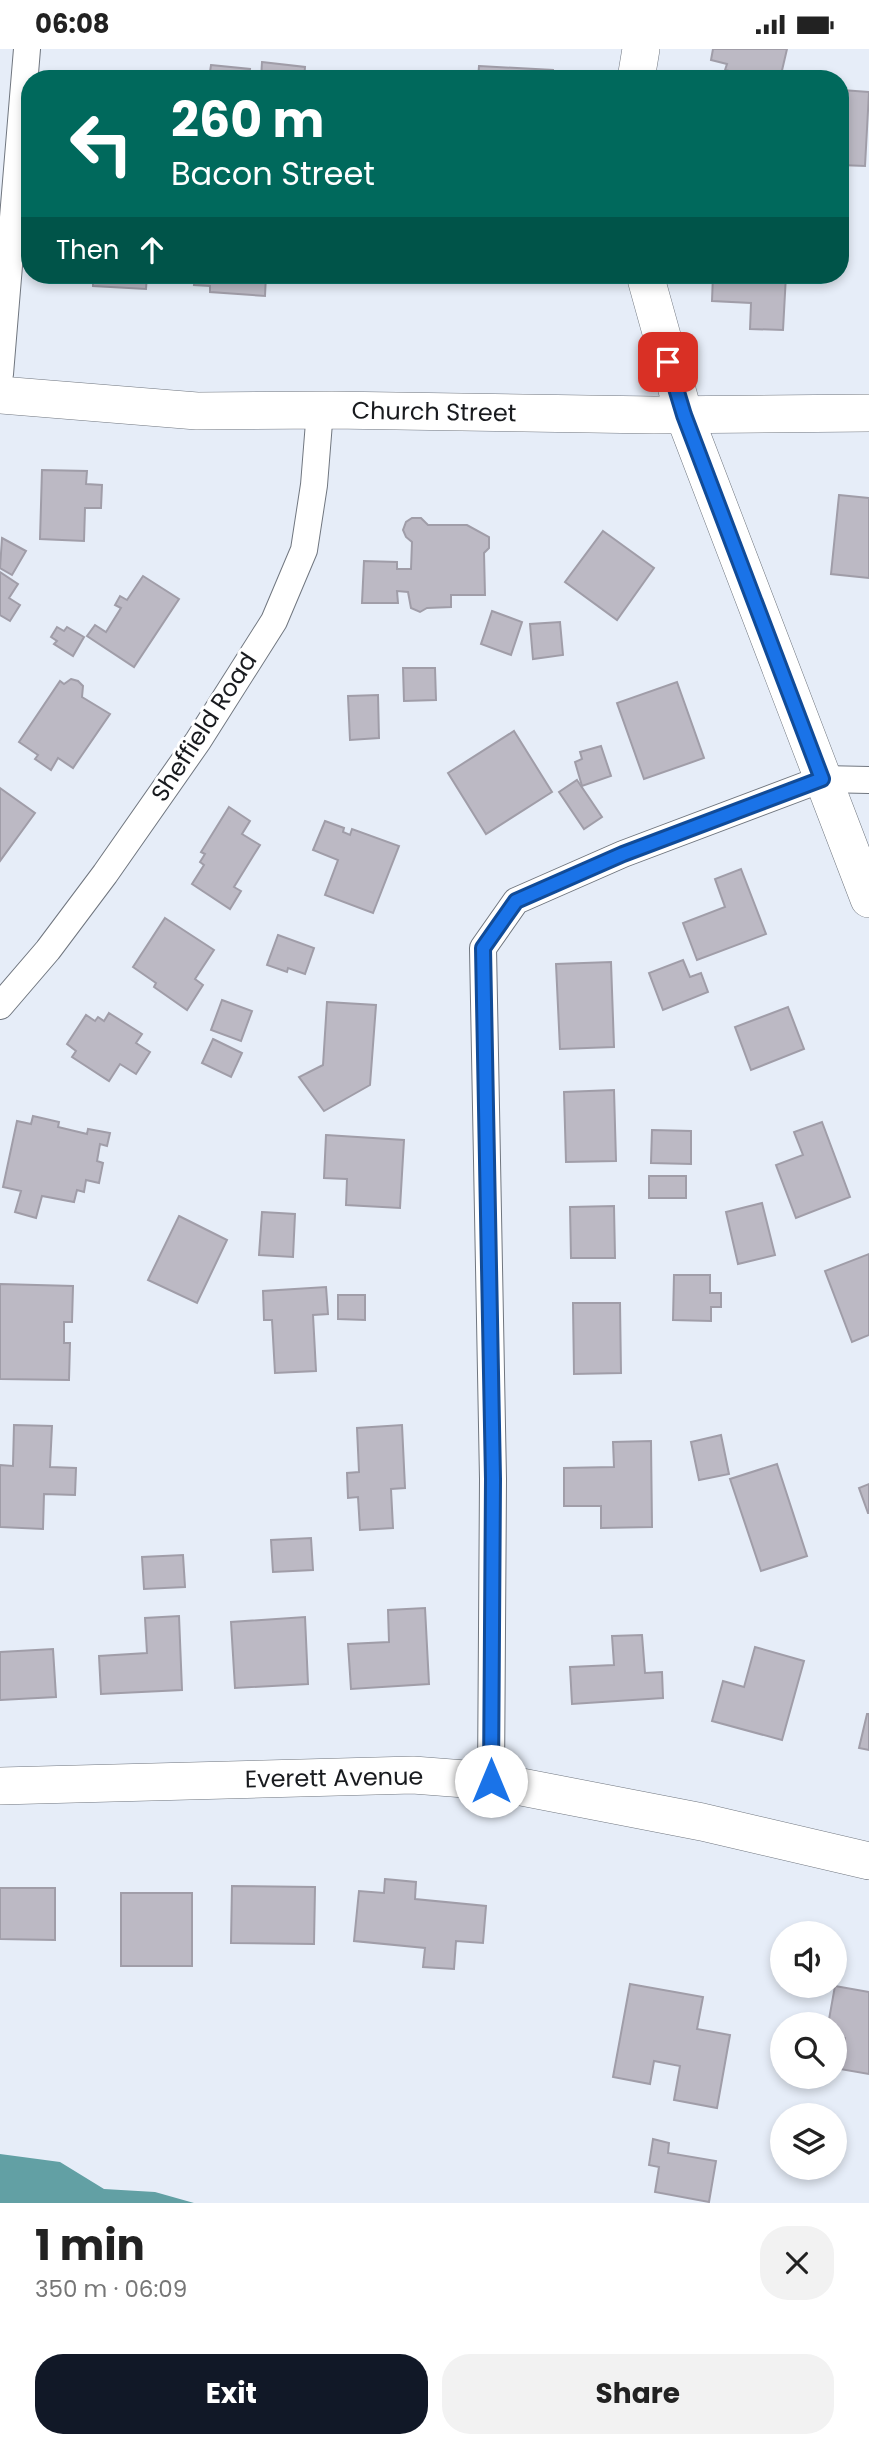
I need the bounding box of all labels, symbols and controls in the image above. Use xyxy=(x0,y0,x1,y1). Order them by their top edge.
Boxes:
text: 06:08 xyxy=(35,6,110,42)
text: 260 m xyxy=(171,86,324,154)
icon: left xyxy=(56,98,147,189)
text: Bacon Street xyxy=(171,151,375,196)
icon: ahead xyxy=(133,231,171,269)
text: Then xyxy=(56,232,119,268)
pin xyxy=(638,332,698,392)
icon: arrive xyxy=(649,343,687,381)
street label: Church Street xyxy=(351,394,517,429)
street label: Sheffield Road xyxy=(143,646,264,808)
position arrow xyxy=(454,1744,528,1818)
street label: Everett Avenue xyxy=(244,1759,424,1796)
map controls xyxy=(770,1921,847,2180)
button: sound xyxy=(770,1921,847,1998)
button: search xyxy=(770,2012,847,2089)
button: layers xyxy=(770,2103,847,2180)
text: 1 min xyxy=(35,2216,145,2275)
button: close xyxy=(760,2226,834,2300)
text: 350 m · 06:09 xyxy=(35,2273,187,2305)
button: Exit xyxy=(35,2354,428,2434)
button: Share xyxy=(442,2354,834,2434)

